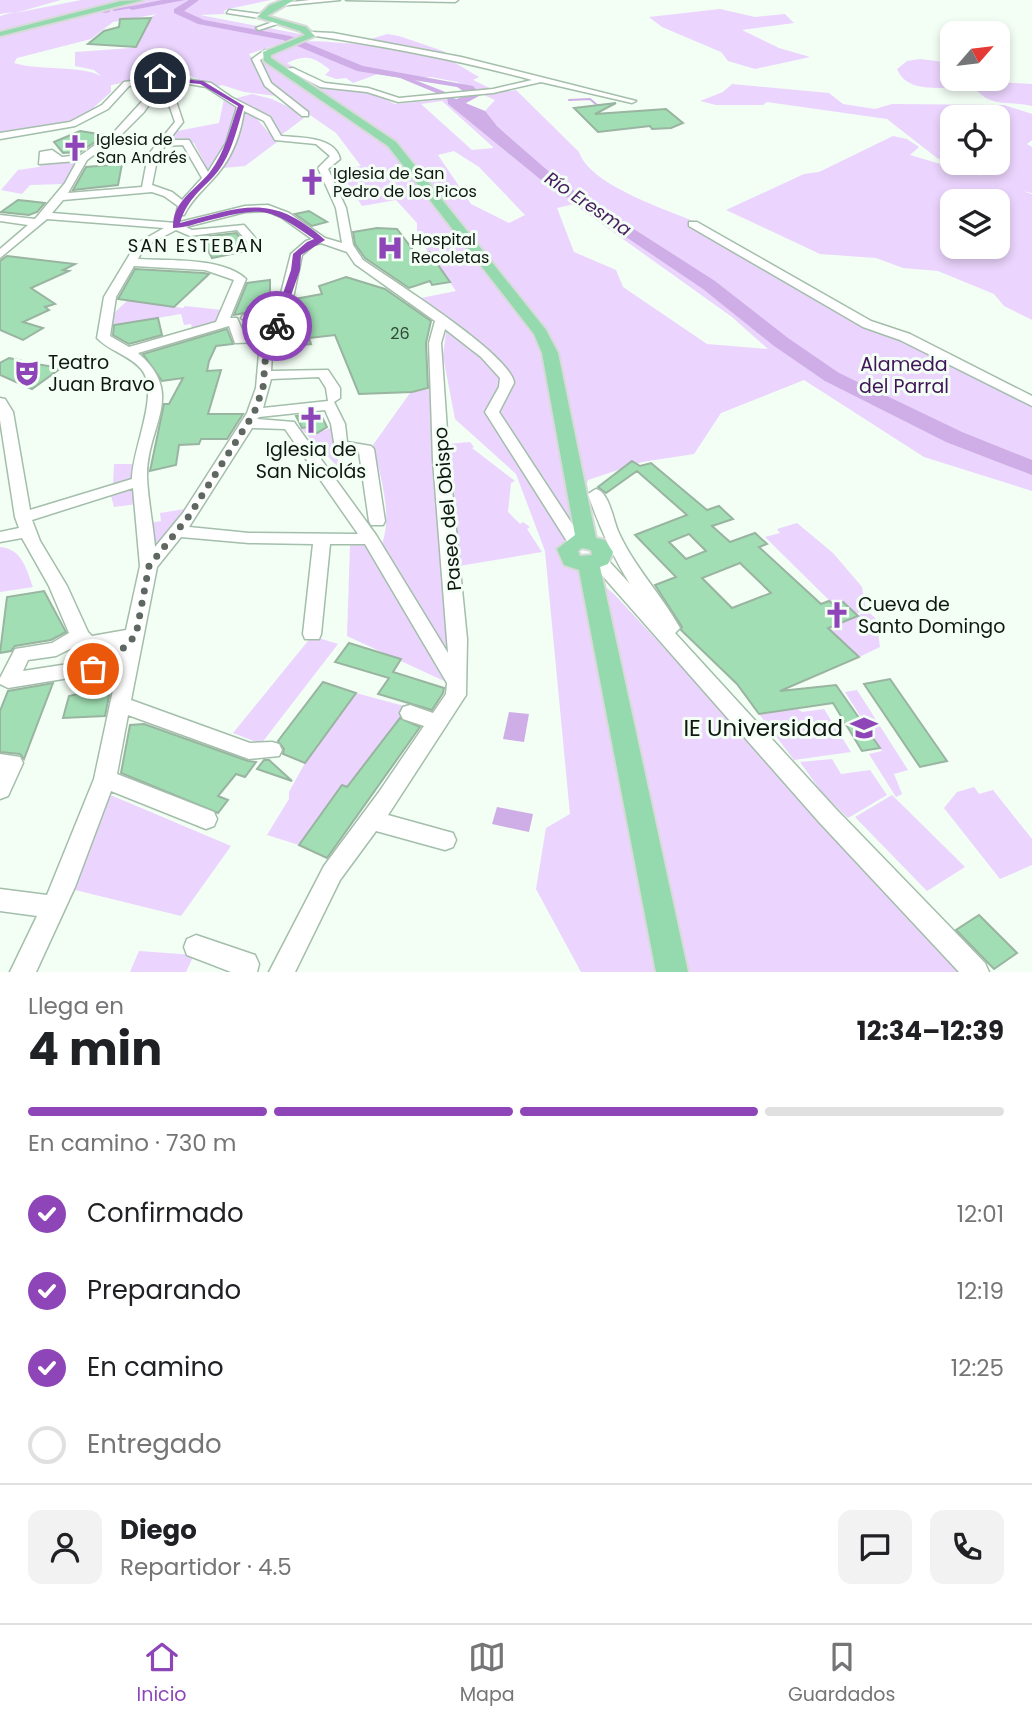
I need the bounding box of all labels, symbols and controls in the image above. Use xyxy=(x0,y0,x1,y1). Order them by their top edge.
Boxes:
north arrow xyxy=(940,21,1010,91)
map controls xyxy=(940,21,1010,259)
pin xyxy=(130,48,190,108)
icon: home xyxy=(141,59,179,97)
button: locate xyxy=(940,105,1010,175)
place label: Iglesia de San Andrés xyxy=(96,128,187,169)
church icon: Iglesia de San Andrés xyxy=(60,133,90,163)
place label: Iglesia de San Pedro de los Picos xyxy=(333,162,477,203)
water label: Río Eresma xyxy=(540,165,637,242)
church icon: Iglesia de San Pedro de los Picos xyxy=(297,167,327,197)
button: layers xyxy=(940,189,1010,259)
place label: Hospital Recoletas xyxy=(411,228,489,269)
district label: SAN ESTEBAN xyxy=(128,233,264,258)
hospital icon: Hospital Recoletas xyxy=(375,233,405,263)
courier xyxy=(242,291,312,361)
icon: bike xyxy=(258,307,296,345)
house number: 26 xyxy=(390,322,410,345)
place label: Teatro Juan Bravo xyxy=(48,349,155,398)
park label: Alameda del Parral xyxy=(859,351,949,400)
theatre icon: Teatro Juan Bravo xyxy=(12,358,42,388)
church icon: Iglesia de San Nicolás xyxy=(296,405,326,435)
street label: Paseo del Obispo xyxy=(427,426,468,592)
place label: Iglesia de San Nicolás xyxy=(256,436,366,485)
place label: Cueva de Santo Domingo xyxy=(858,591,1005,640)
church icon: Cueva de Santo Domingo xyxy=(822,600,852,630)
pin xyxy=(63,639,123,699)
icon: bag xyxy=(74,650,112,688)
place label: IE Universidad xyxy=(683,712,843,744)
school or university icon: IE Universidad xyxy=(849,713,879,743)
text: Llega en xyxy=(28,990,124,1022)
text: 12:34–12:39 xyxy=(857,1013,1004,1049)
text: 4 min xyxy=(28,1017,162,1081)
text: En camino · 730 m xyxy=(28,1127,237,1159)
icon: check xyxy=(28,1195,66,1233)
text: Confirmado xyxy=(87,1195,244,1231)
text: 12:01 xyxy=(957,1198,1004,1230)
icon: check xyxy=(28,1272,66,1310)
text: Preparando xyxy=(87,1272,241,1308)
text: 12:19 xyxy=(957,1275,1004,1307)
icon: check xyxy=(28,1349,66,1387)
text: En camino xyxy=(87,1349,224,1385)
text: 12:25 xyxy=(951,1352,1004,1384)
text: Entregado xyxy=(87,1426,222,1462)
button: person xyxy=(28,1510,102,1584)
button: chat xyxy=(838,1510,912,1584)
button: phone xyxy=(930,1510,1004,1584)
text: Diego xyxy=(120,1512,197,1548)
text: Repartidor · 4.5 xyxy=(120,1551,292,1583)
tab: Inicio xyxy=(137,1638,187,1709)
tab: Mapa xyxy=(460,1638,515,1709)
tab: Guardados xyxy=(788,1638,895,1709)

